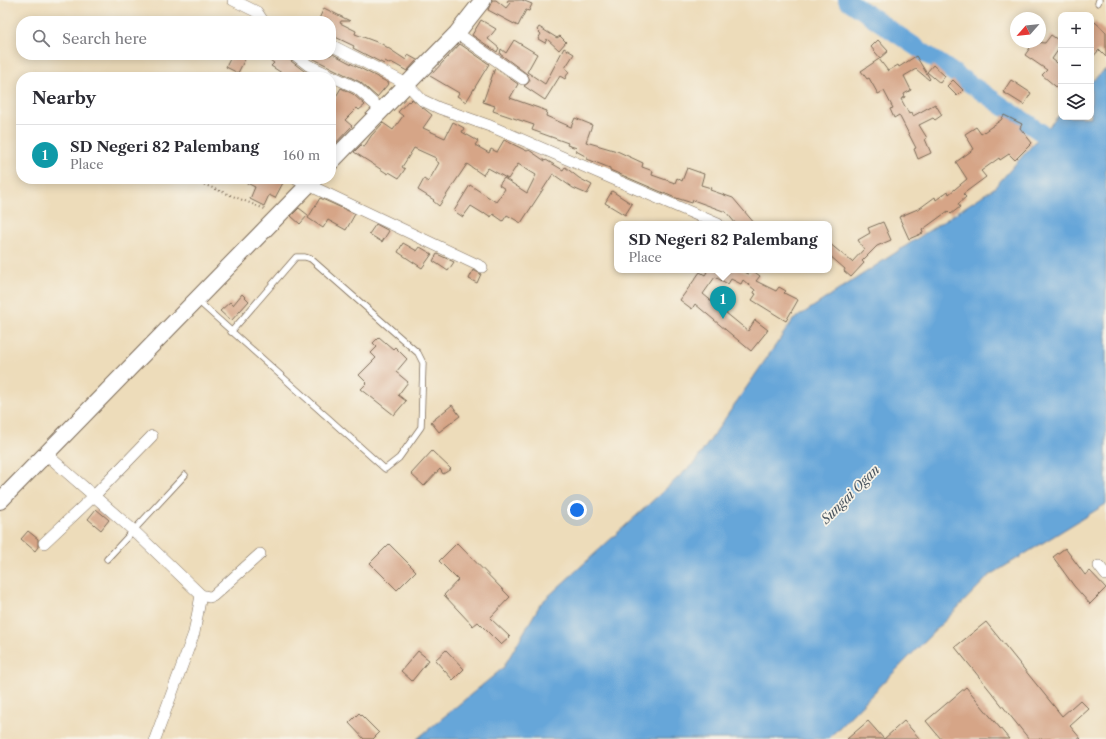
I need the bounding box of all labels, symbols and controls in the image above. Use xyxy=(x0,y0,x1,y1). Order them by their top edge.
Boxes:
north arrow xyxy=(1010,12,1046,48)
map controls xyxy=(1058,12,1094,120)
button: + xyxy=(1058,12,1094,48)
search box xyxy=(16,16,336,60)
icon: search xyxy=(30,27,52,49)
text: Search here xyxy=(62,29,147,48)
button: − xyxy=(1058,48,1094,84)
button: layers xyxy=(1058,84,1094,120)
text: Nearby xyxy=(32,88,96,108)
text: SD Negeri 82 Palembang xyxy=(70,137,259,156)
text: 1 xyxy=(42,147,48,163)
text: 160 m xyxy=(283,147,320,163)
text: Place xyxy=(70,156,103,172)
popup xyxy=(614,221,832,273)
text: SD Negeri 82 Palembang xyxy=(628,230,818,249)
text: Place xyxy=(628,249,662,265)
pin: 1 xyxy=(710,286,736,319)
water label: Sungai Ogan xyxy=(817,461,883,527)
your location xyxy=(567,500,587,520)

